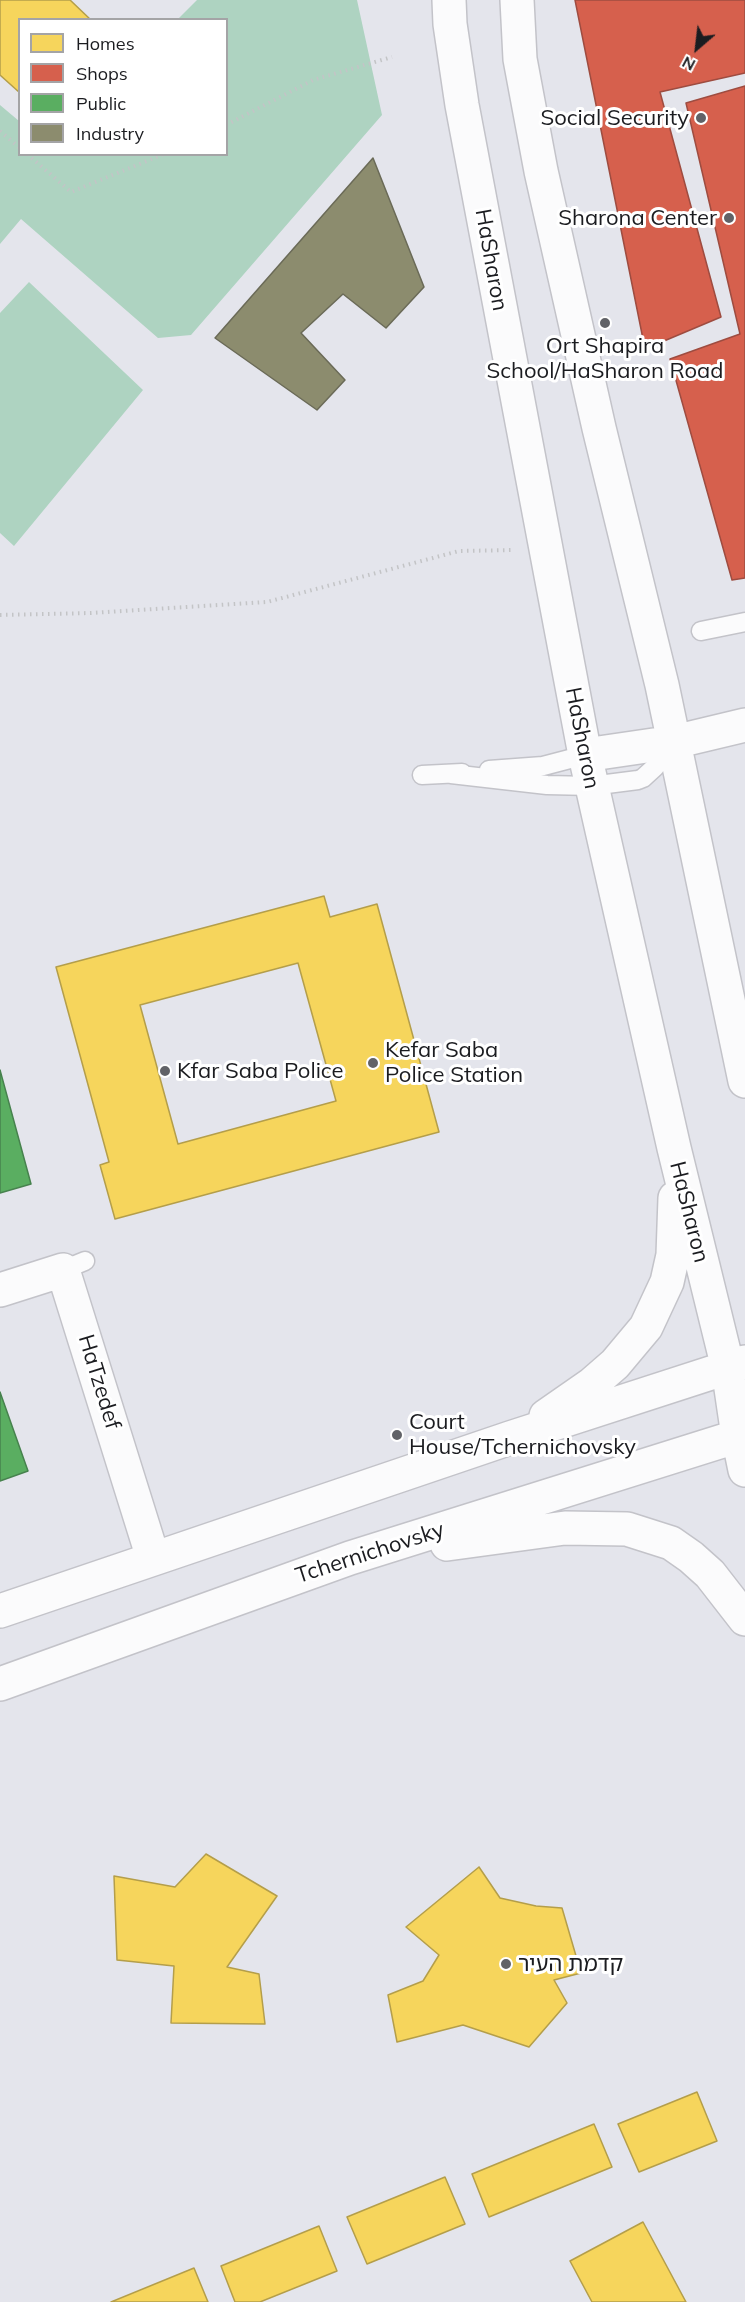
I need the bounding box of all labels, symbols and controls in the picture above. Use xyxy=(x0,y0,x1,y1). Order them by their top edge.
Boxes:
legend xyxy=(18,18,228,156)
north arrow xyxy=(667,18,727,78)
text: Homes xyxy=(76,32,135,55)
text: N xyxy=(679,52,699,76)
text: Shops xyxy=(76,62,128,85)
text: Public xyxy=(76,92,126,115)
place label: Social Security xyxy=(540,105,689,131)
marker: Social Security xyxy=(694,111,708,125)
text: Industry xyxy=(76,122,144,145)
place label: Sharona Center xyxy=(558,205,717,231)
street label: HaSharon xyxy=(469,207,513,313)
marker: Sharona Center xyxy=(722,211,736,225)
marker: Ort Shapira School/HaSharon Road xyxy=(598,316,612,330)
place label: Ort Shapira School/HaSharon Road xyxy=(487,333,723,384)
street label: HaSharon xyxy=(559,685,605,791)
place label: Kefar Saba Police Station xyxy=(385,1037,523,1088)
marker: Kefar Saba Police Station xyxy=(366,1056,380,1070)
place label: Kfar Saba Police xyxy=(177,1058,344,1084)
marker: Kfar Saba Police xyxy=(158,1064,172,1078)
street label: HaSharon xyxy=(664,1159,714,1265)
street label: HaTzedef xyxy=(72,1332,126,1432)
place label: Court House/Tchernichovsky xyxy=(409,1409,636,1460)
marker: Court House/Tchernichovsky xyxy=(390,1428,404,1442)
street label: Tchernichovsky xyxy=(292,1517,448,1589)
place label: קדמת העיר xyxy=(518,1951,623,1977)
marker: קדמת העיר xyxy=(499,1957,513,1971)

